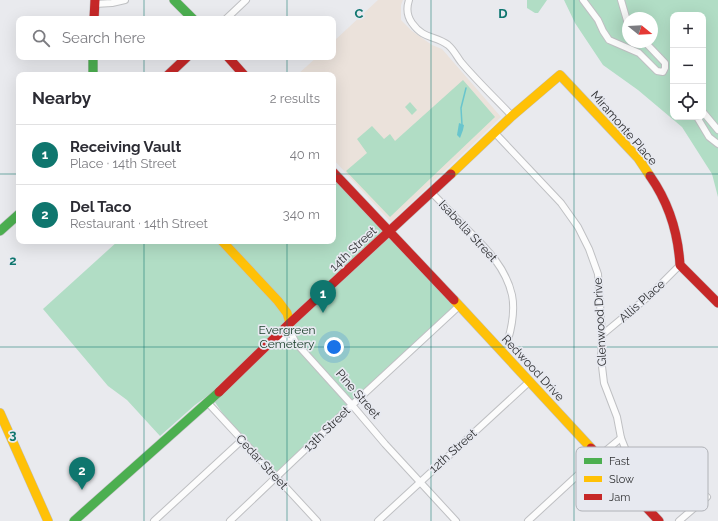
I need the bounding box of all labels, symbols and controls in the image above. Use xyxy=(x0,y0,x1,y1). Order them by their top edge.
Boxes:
text: C xyxy=(355,6,364,21)
text: D xyxy=(498,6,508,21)
north arrow xyxy=(622,12,658,48)
map controls xyxy=(670,12,706,120)
button: + xyxy=(670,12,706,48)
search box xyxy=(16,16,336,60)
icon: search xyxy=(30,27,52,49)
text: Search here xyxy=(62,29,145,47)
button: − xyxy=(670,48,706,84)
button: locate xyxy=(670,84,706,120)
text: Nearby xyxy=(32,88,91,108)
street label: Miramonte Place xyxy=(588,88,660,168)
text: 2 results xyxy=(270,91,320,106)
text: Receiving Vault xyxy=(70,138,181,156)
text: 1 xyxy=(42,147,48,162)
text: 40 m xyxy=(290,147,320,162)
text: Place · 14th Street xyxy=(70,156,176,171)
street label: Isabella Street xyxy=(436,197,500,265)
text: Del Taco xyxy=(70,198,131,216)
text: 2 xyxy=(41,207,49,222)
text: 340 m xyxy=(283,207,320,222)
text: Restaurant · 14th Street xyxy=(70,216,208,231)
street label: 14th Street xyxy=(327,224,379,274)
text: 2 xyxy=(9,253,17,268)
street label: Glenwood Drive xyxy=(591,277,609,367)
street label: Allis Place xyxy=(616,277,668,325)
pin: 1 xyxy=(310,280,336,313)
park label: Evergreen Cemetery xyxy=(259,323,315,351)
street label: Redwood Drive xyxy=(499,332,567,404)
your location xyxy=(324,337,344,357)
street label: Pine Street xyxy=(333,367,383,421)
street label: 13th Street xyxy=(301,404,353,454)
street label: 12th Street xyxy=(426,426,480,476)
text: 3 xyxy=(9,427,17,442)
street label: Cedar Street xyxy=(233,432,291,492)
legend xyxy=(576,447,708,511)
text: Fast xyxy=(609,455,630,468)
pin: 2 xyxy=(69,457,95,490)
text: Slow xyxy=(609,473,634,486)
text: Jam xyxy=(609,491,630,504)

